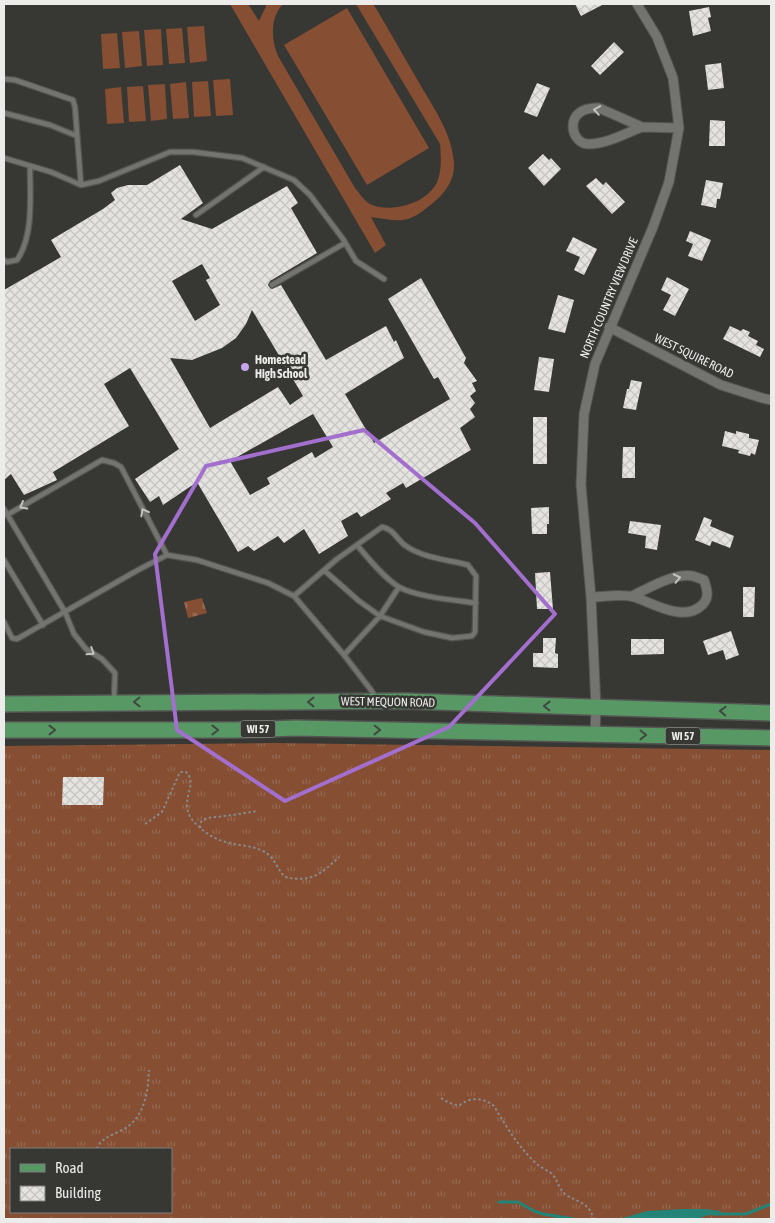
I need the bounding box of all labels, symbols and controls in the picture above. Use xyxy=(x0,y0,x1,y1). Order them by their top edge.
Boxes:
one-way arrow xyxy=(592,105,601,115)
street label: NORTH COUNTRY VIEW DRIVE xyxy=(577,236,641,360)
street label: WEST SQUIRE ROAD xyxy=(652,331,736,381)
place label: Homestead High School xyxy=(255,353,308,381)
marker: Homestead High School xyxy=(239,361,251,373)
one-way arrow xyxy=(19,499,28,509)
one-way arrow xyxy=(140,509,150,518)
one-way arrow xyxy=(672,574,681,584)
one-way arrow xyxy=(85,646,95,655)
street label: WEST MEQUON ROAD xyxy=(341,694,436,710)
one-way arrow xyxy=(133,697,141,707)
one-way arrow xyxy=(307,697,314,707)
one-way arrow xyxy=(543,701,550,711)
one-way arrow xyxy=(718,706,726,717)
road number: WI 57 xyxy=(240,721,276,738)
one-way arrow xyxy=(374,724,382,735)
one-way arrow xyxy=(49,725,57,735)
one-way arrow xyxy=(212,725,219,735)
road number: WI 57 xyxy=(666,728,700,744)
one-way arrow xyxy=(640,730,648,741)
legend xyxy=(10,1148,172,1213)
text: Road xyxy=(55,1159,84,1176)
text: Building xyxy=(55,1184,101,1201)

